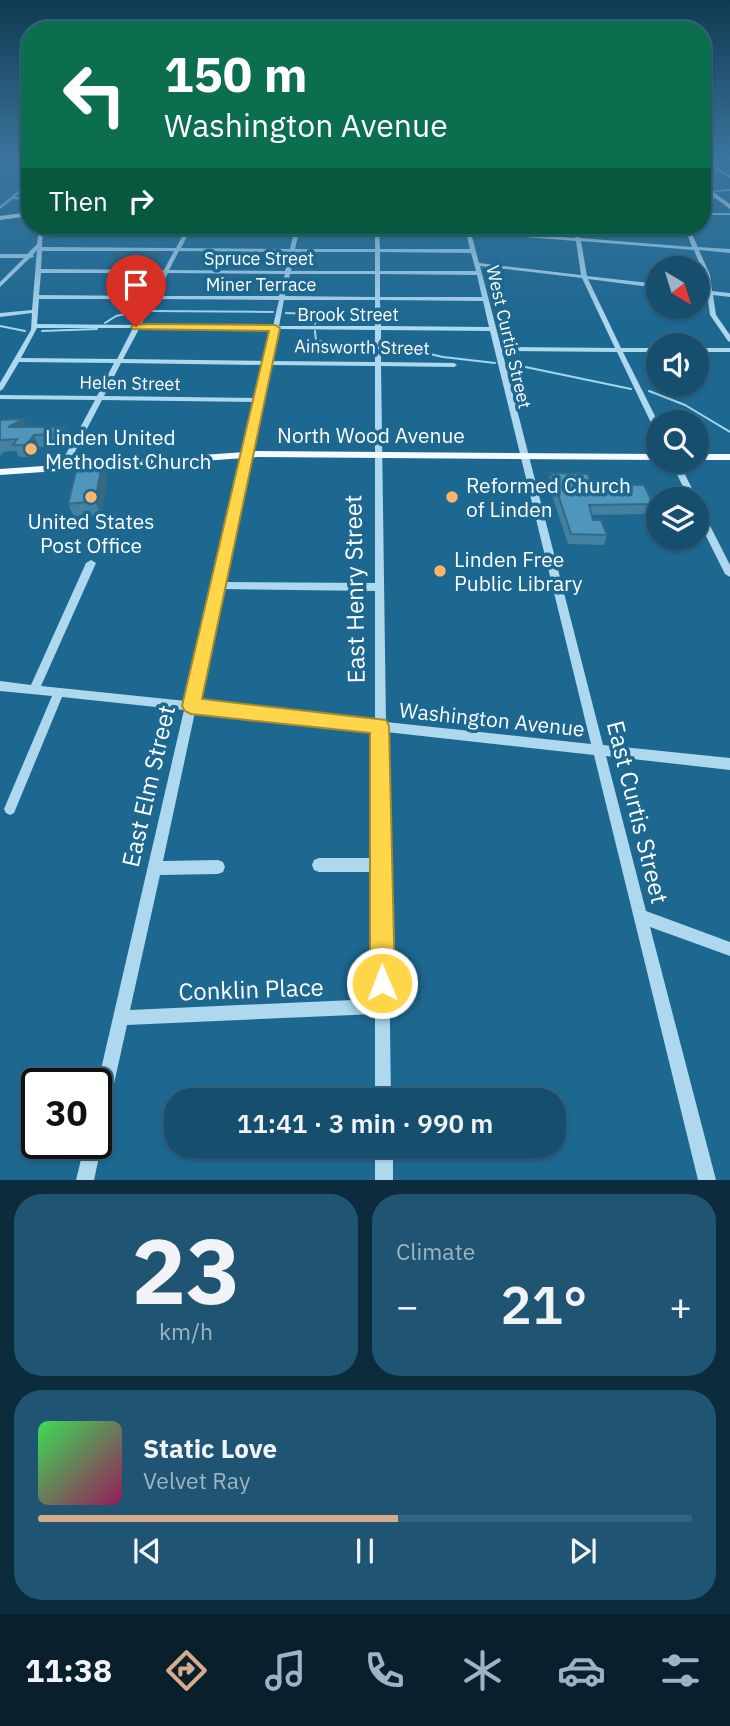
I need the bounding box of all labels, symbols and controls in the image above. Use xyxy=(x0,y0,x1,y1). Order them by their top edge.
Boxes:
text: 150 m xyxy=(164,42,308,105)
icon: left xyxy=(49,49,140,140)
text: Washington Avenue xyxy=(164,104,448,146)
icon: right xyxy=(122,182,160,220)
text: Then xyxy=(49,184,108,218)
street label: Spruce Street xyxy=(204,247,314,270)
pin xyxy=(106,255,166,327)
north arrow xyxy=(646,256,709,318)
map controls xyxy=(646,256,709,550)
street label: West Curtis Street xyxy=(481,263,537,411)
icon: arrive xyxy=(117,266,155,304)
street label: Miner Terrace xyxy=(206,273,316,296)
street label: Brook Street xyxy=(297,303,399,326)
button: sound xyxy=(646,333,709,396)
street label: Ainsworth Street xyxy=(294,334,430,360)
street label: Helen Street xyxy=(79,371,181,395)
button: search xyxy=(646,410,709,473)
street label: North Wood Avenue xyxy=(277,421,465,449)
place label: Linden United Methodist Church xyxy=(45,423,211,475)
marker: Linden United Methodist Church xyxy=(23,441,39,457)
place label: Reformed Church of Linden xyxy=(466,471,631,523)
button: layers xyxy=(646,487,709,550)
marker: United States Post Office xyxy=(83,489,99,505)
marker: Reformed Church of Linden xyxy=(444,489,460,505)
street label: East Henry Street xyxy=(336,494,372,684)
place label: United States Post Office xyxy=(27,507,155,559)
place label: Linden Free Public Library xyxy=(454,545,583,597)
marker: Linden Free Public Library xyxy=(432,563,448,579)
street label: Washington Avenue xyxy=(398,695,586,743)
street label: East Elm Street xyxy=(114,702,182,870)
street label: East Curtis Street xyxy=(600,717,676,907)
position arrow xyxy=(345,946,419,1020)
street label: Conklin Place xyxy=(178,970,324,1008)
speed limit sign: 30 xyxy=(21,1068,112,1159)
text: 11:41 · 3 min · 990 m xyxy=(237,1106,493,1140)
text: 23 xyxy=(131,1211,241,1329)
text: Climate xyxy=(396,1236,475,1266)
text: 21° xyxy=(501,1271,587,1338)
text: − xyxy=(396,1281,419,1330)
text: + xyxy=(669,1281,692,1330)
text: km/h xyxy=(159,1316,213,1346)
text: Static Love xyxy=(143,1431,277,1465)
text: Velvet Ray xyxy=(143,1465,250,1495)
icon: previous xyxy=(128,1532,166,1570)
icon: pause xyxy=(346,1532,384,1570)
icon: next xyxy=(564,1532,602,1570)
icon: directions xyxy=(162,1646,211,1695)
icon: music xyxy=(261,1646,310,1695)
icon: phone xyxy=(360,1646,409,1695)
icon: climate xyxy=(458,1646,507,1695)
icon: car xyxy=(557,1646,606,1695)
icon: filters xyxy=(656,1646,705,1695)
text: 11:38 xyxy=(25,1649,112,1691)

